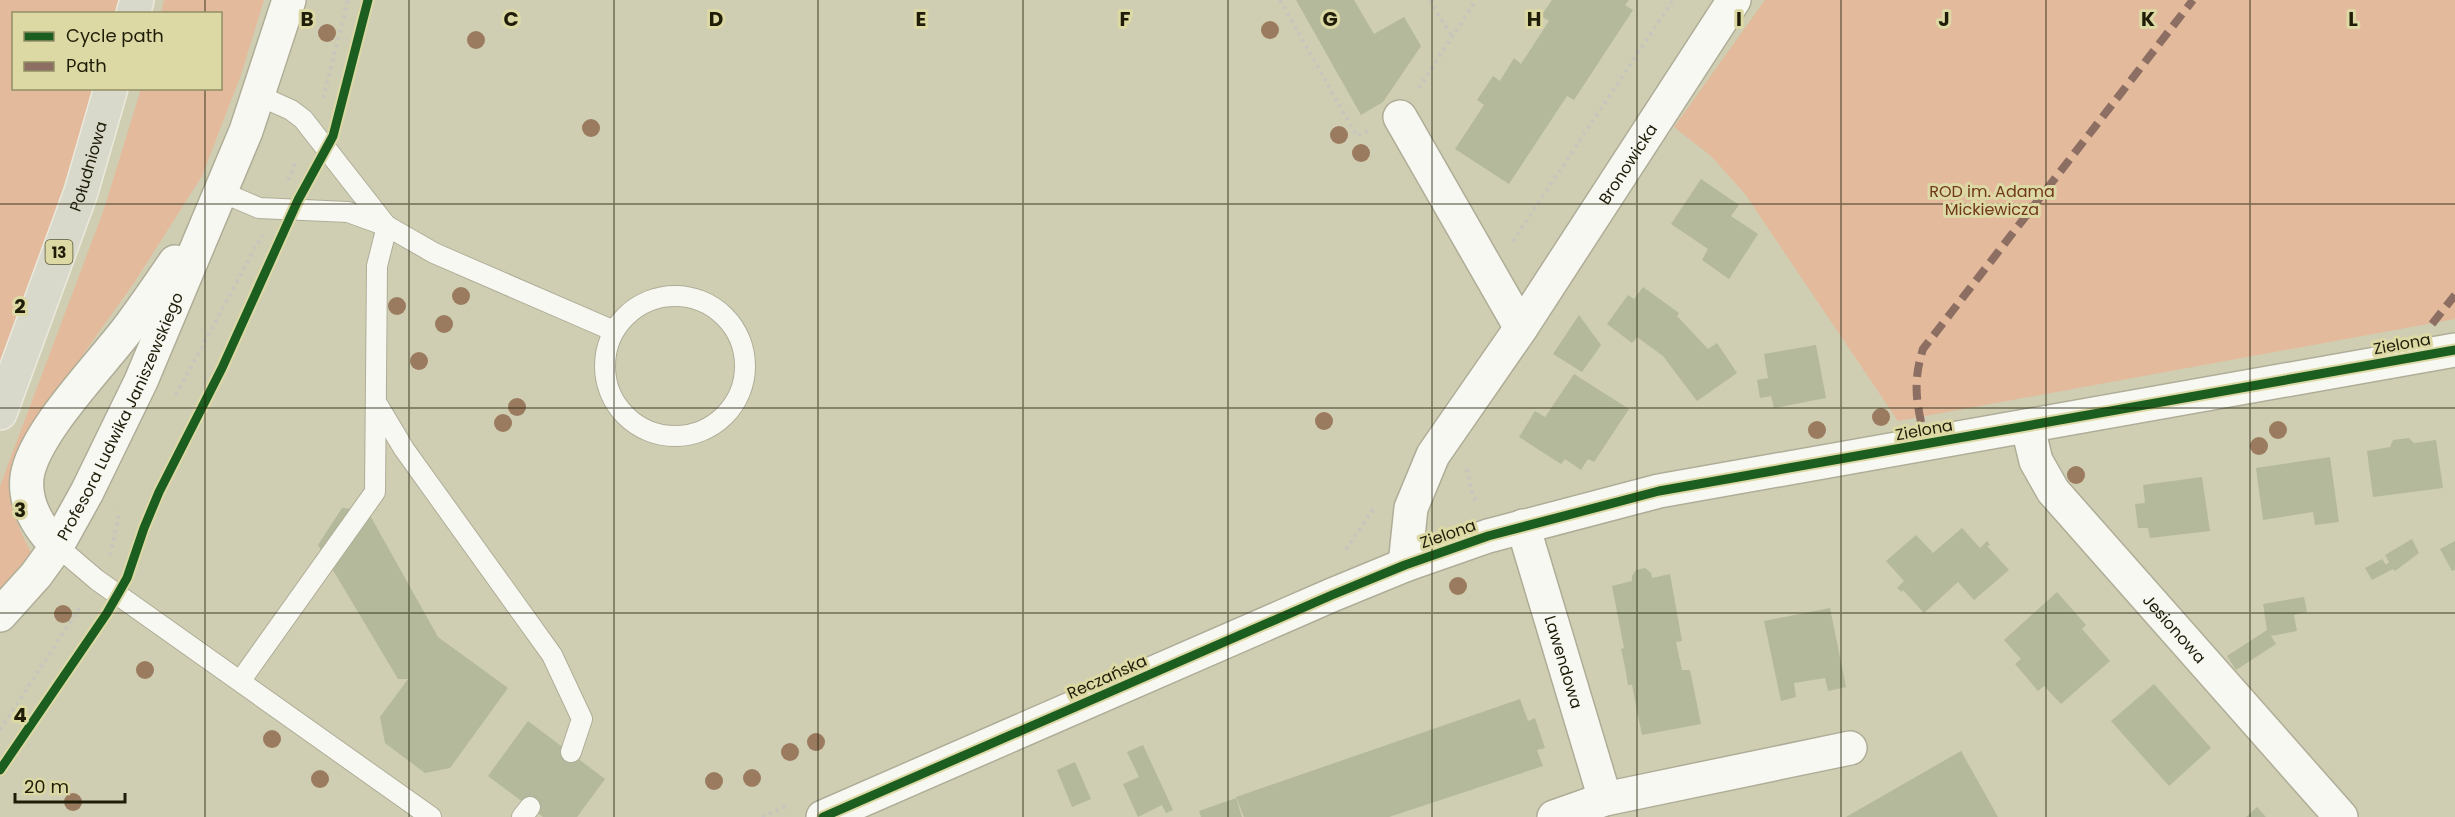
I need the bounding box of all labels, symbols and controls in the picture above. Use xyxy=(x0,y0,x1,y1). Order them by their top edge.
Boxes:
text: B xyxy=(300,5,314,33)
text: C xyxy=(503,5,519,33)
text: D xyxy=(709,5,723,33)
text: E xyxy=(916,5,926,33)
text: F xyxy=(1120,5,1131,33)
text: G xyxy=(1322,5,1338,33)
text: H xyxy=(1527,5,1541,33)
text: I xyxy=(1736,5,1742,33)
text: J xyxy=(1938,5,1950,33)
text: K xyxy=(2141,5,2155,33)
text: L xyxy=(2348,5,2358,33)
legend xyxy=(12,12,222,90)
text: Cycle path xyxy=(66,23,164,48)
text: Path xyxy=(66,53,107,78)
street label: Południowa xyxy=(63,119,112,215)
street label: Bronowicka xyxy=(1593,119,1662,209)
park label: ROD im. Adama Mickiewicza xyxy=(1929,180,2055,221)
road number: 13 xyxy=(46,240,72,264)
street label: Profesora Ludwika Janiszewskiego xyxy=(51,289,189,544)
text: 2 xyxy=(14,292,26,320)
street label: Zielona xyxy=(2372,328,2432,360)
street label: Zielona xyxy=(1894,414,1954,446)
text: 3 xyxy=(14,496,26,524)
street label: Zielona xyxy=(1417,514,1479,554)
street label: Jesionowa xyxy=(2138,589,2211,668)
street label: Lawendowa xyxy=(1539,613,1589,711)
street label: Reczańska xyxy=(1063,649,1151,705)
text: 4 xyxy=(13,701,27,729)
scale bar xyxy=(15,766,124,804)
text: 20 m xyxy=(24,774,69,799)

